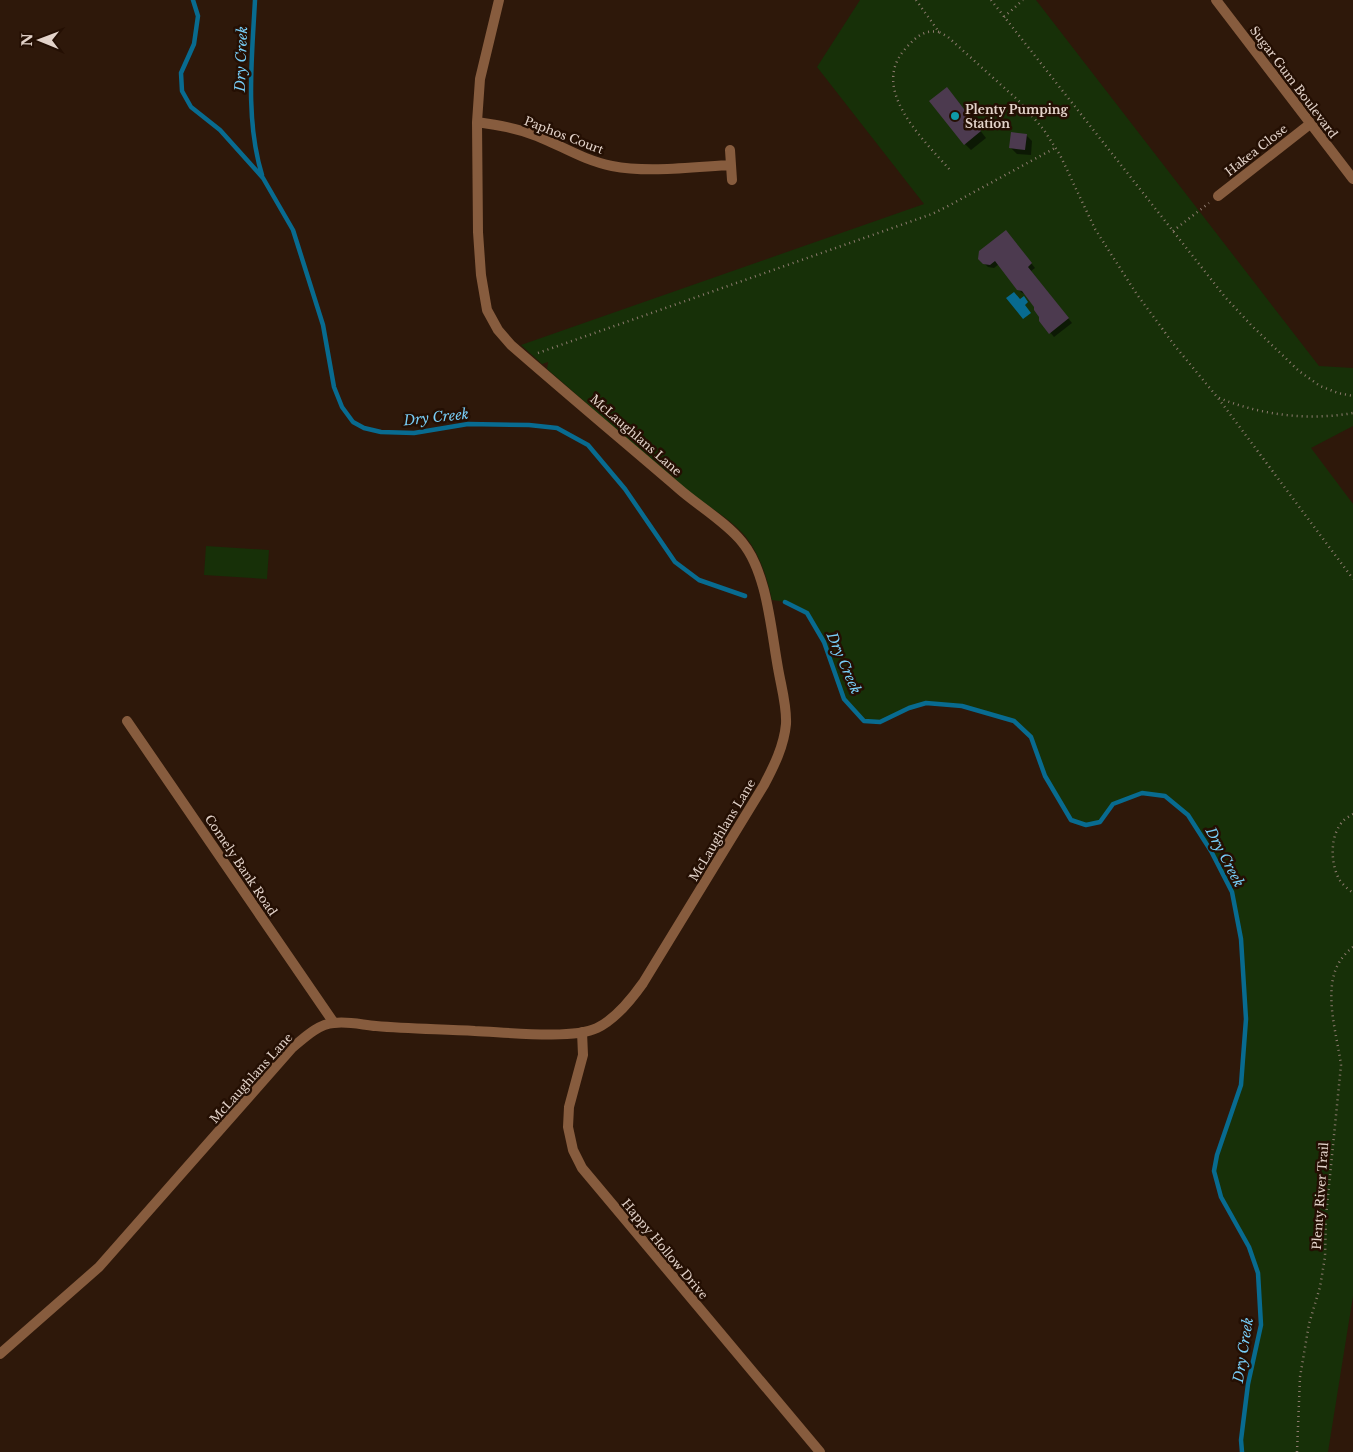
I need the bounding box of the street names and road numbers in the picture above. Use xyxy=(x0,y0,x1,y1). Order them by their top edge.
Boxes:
street label: Sugar Gum Boulevard xyxy=(1247,23,1341,141)
street label: Paphos Court xyxy=(522,113,606,157)
street label: Hakea Close xyxy=(1222,121,1290,179)
street label: McLaughlans Lane xyxy=(587,391,685,479)
street label: McLaughlans Lane xyxy=(686,776,758,884)
street label: Comely Bank Road xyxy=(202,812,280,918)
street label: McLaughlans Lane xyxy=(207,1030,296,1126)
street label: Plenty River Trail xyxy=(1309,1142,1331,1250)
street label: Happy Hollow Drive xyxy=(619,1196,711,1302)

